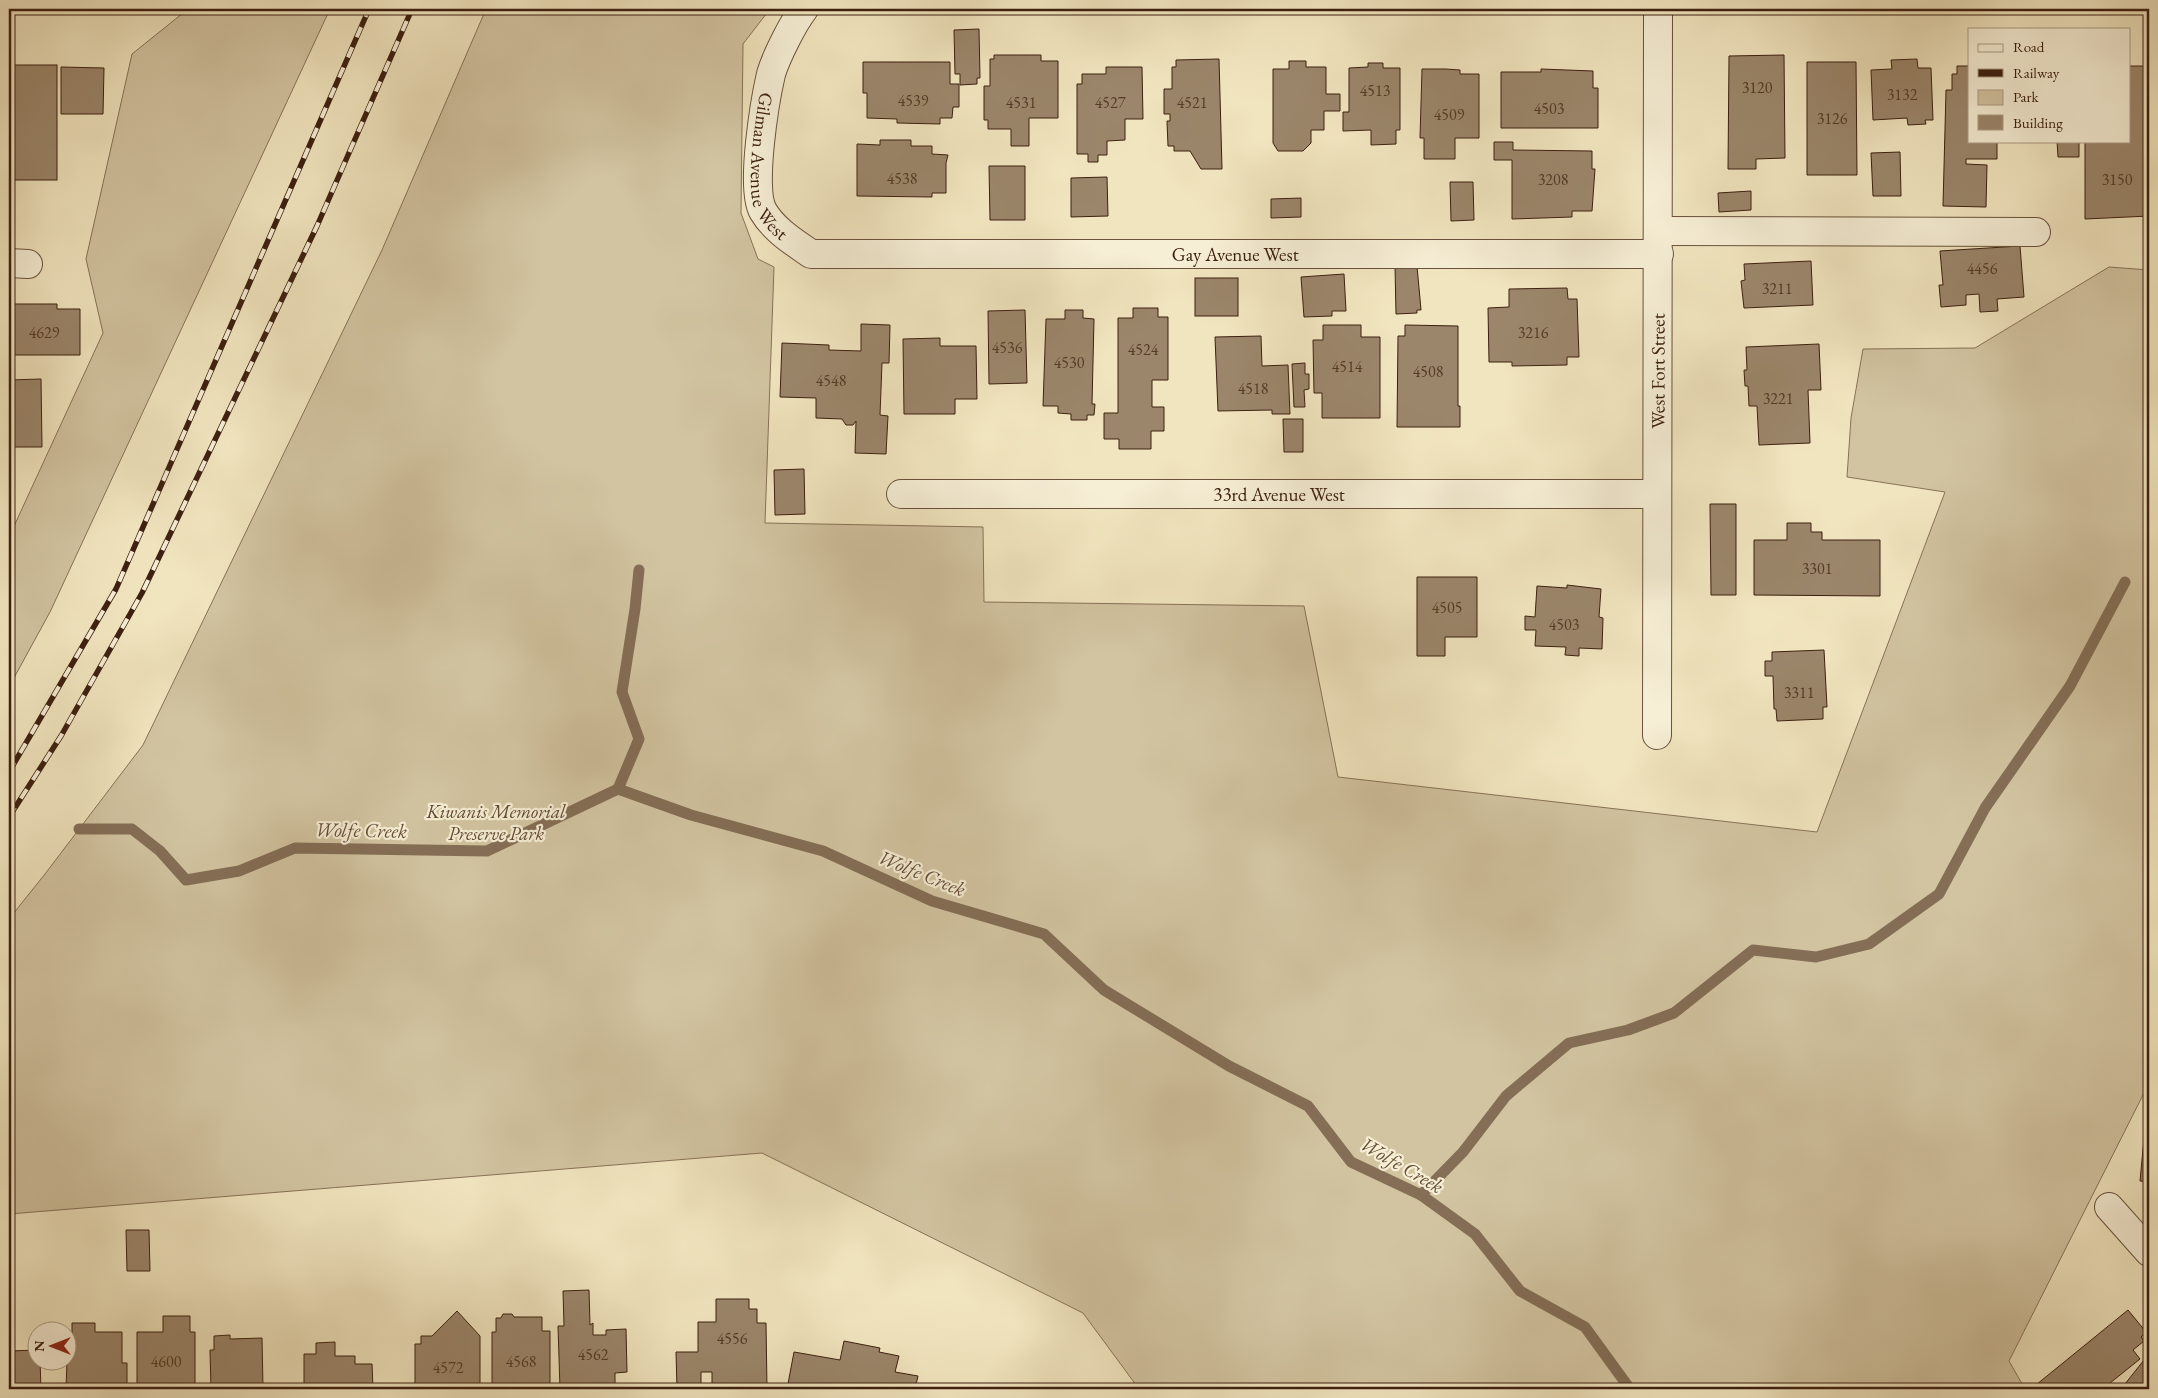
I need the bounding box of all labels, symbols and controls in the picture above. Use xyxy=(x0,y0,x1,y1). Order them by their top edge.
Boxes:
legend xyxy=(1968,28,2130,142)
text: Road xyxy=(2013,37,2045,56)
text: Railway xyxy=(2013,63,2060,82)
house number: 3120 xyxy=(1742,77,1773,98)
house number: 4513 xyxy=(1360,80,1391,101)
house number: 3132 xyxy=(1887,84,1918,105)
text: Park xyxy=(2013,87,2040,106)
house number: 4539 xyxy=(898,90,929,111)
street label: Gilman Avenue West xyxy=(745,91,793,246)
house number: 4531 xyxy=(1006,92,1036,113)
house number: 4527 xyxy=(1095,92,1126,113)
house number: 4521 xyxy=(1177,92,1207,113)
house number: 4503 xyxy=(1534,98,1565,119)
house number: 4509 xyxy=(1434,104,1465,125)
house number: 3126 xyxy=(1817,108,1848,129)
text: Building xyxy=(2013,113,2063,132)
house number: 4538 xyxy=(887,168,918,189)
house number: 3208 xyxy=(1538,169,1569,190)
house number: 3150 xyxy=(2102,169,2133,190)
street label: Gay Avenue West xyxy=(1172,242,1299,267)
house number: 4456 xyxy=(1967,258,1998,279)
house number: 3211 xyxy=(1762,278,1792,299)
street label: West Fort Street xyxy=(1645,313,1671,429)
house number: 4629 xyxy=(29,322,60,343)
house number: 3216 xyxy=(1518,322,1549,343)
house number: 4536 xyxy=(992,337,1023,358)
house number: 4524 xyxy=(1128,339,1159,360)
house number: 4530 xyxy=(1054,352,1085,373)
house number: 4514 xyxy=(1332,356,1363,377)
house number: 4508 xyxy=(1413,361,1444,382)
house number: 4548 xyxy=(816,370,847,391)
house number: 4518 xyxy=(1238,378,1269,399)
house number: 3221 xyxy=(1763,388,1793,409)
street label: 33rd Avenue West xyxy=(1213,482,1345,507)
house number: 3301 xyxy=(1802,558,1832,579)
house number: 4505 xyxy=(1432,597,1462,618)
house number: 4503 xyxy=(1549,614,1580,635)
house number: 3311 xyxy=(1784,682,1814,703)
park label: Kiwanis Memorial Preserve Park xyxy=(426,799,566,846)
water label: Wolfe Creek xyxy=(315,816,407,844)
water label: Wolfe Creek xyxy=(875,844,969,902)
water label: Wolfe Creek xyxy=(1356,1131,1448,1199)
north arrow xyxy=(28,1320,78,1370)
house number: 4556 xyxy=(717,1328,748,1349)
text: N xyxy=(30,1340,48,1352)
house number: 4562 xyxy=(578,1344,609,1365)
house number: 4600 xyxy=(151,1351,182,1372)
house number: 4568 xyxy=(506,1351,537,1372)
house number: 4572 xyxy=(433,1357,464,1378)

